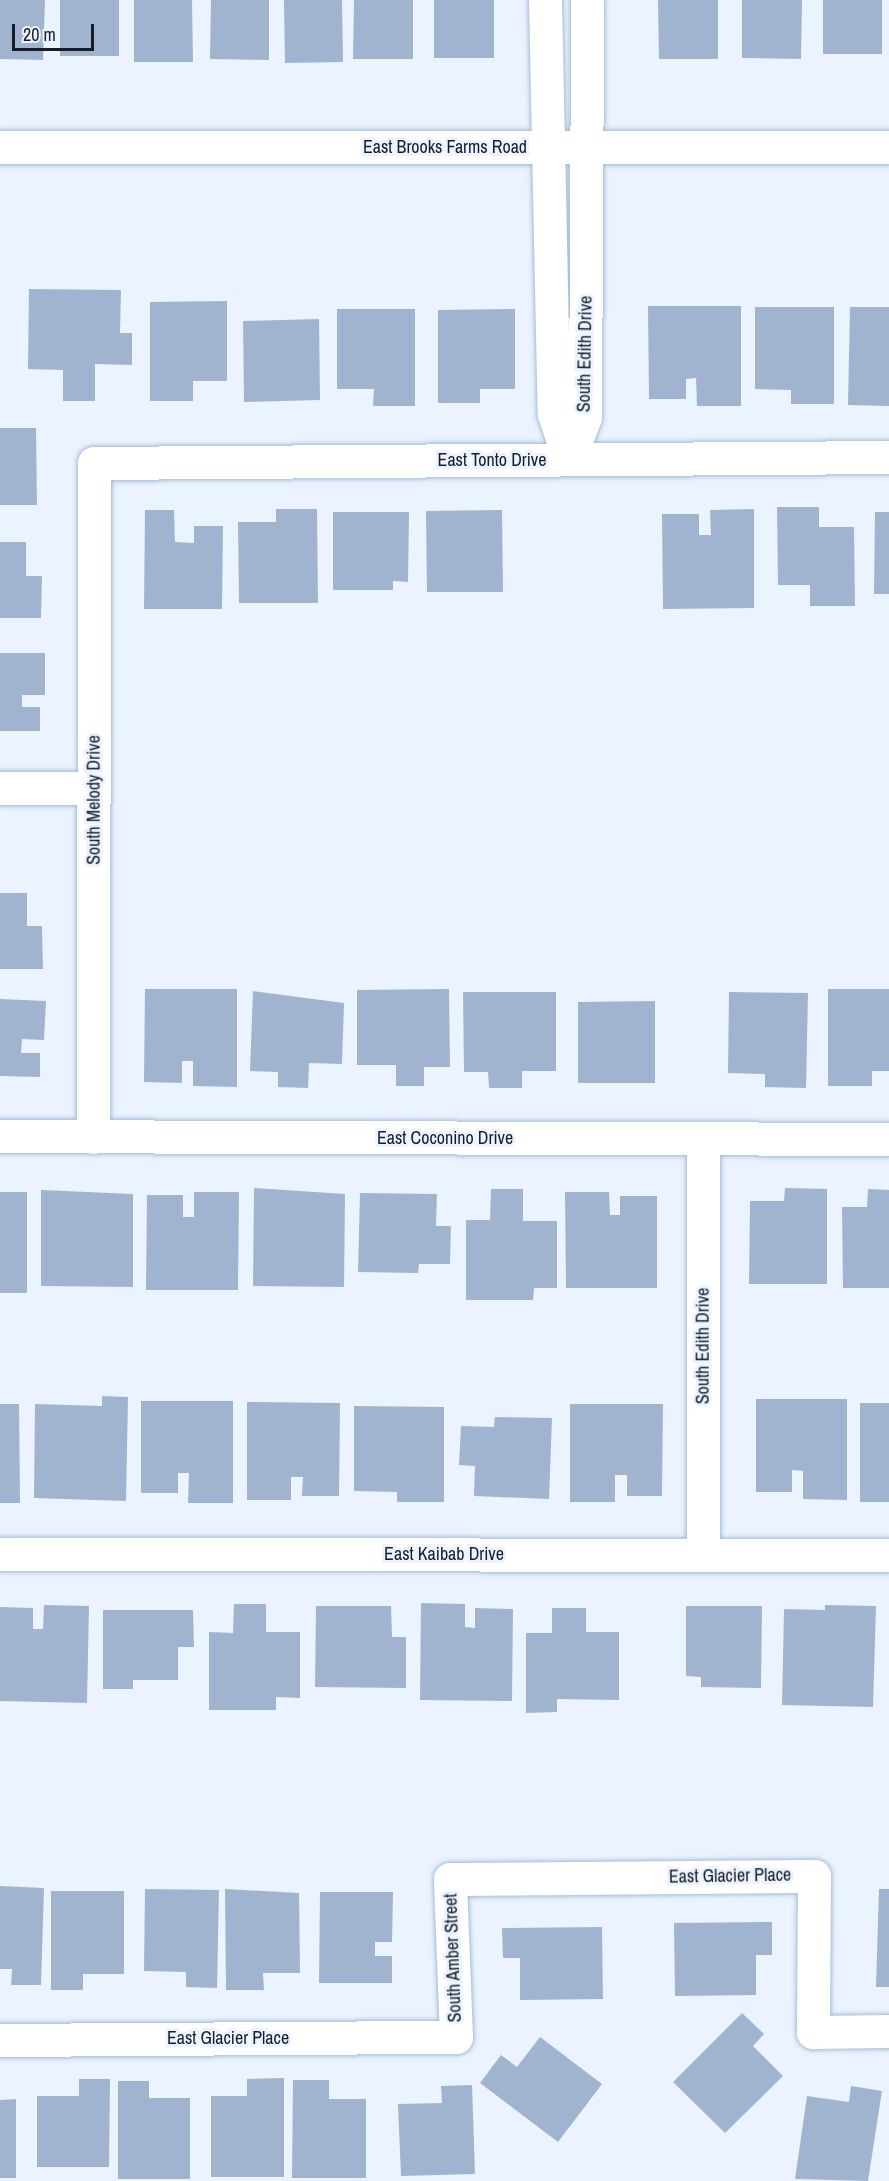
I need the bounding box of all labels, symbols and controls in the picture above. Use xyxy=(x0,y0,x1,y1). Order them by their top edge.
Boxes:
scale bar xyxy=(15,12,98,50)
text: 20 m xyxy=(23,22,56,47)
street label: East Brooks Farms Road xyxy=(363,136,527,158)
street label: South Edith Drive xyxy=(573,296,597,412)
street label: East Tonto Drive xyxy=(437,449,547,471)
street label: South Melody Drive xyxy=(83,735,105,865)
street label: East Coconino Drive xyxy=(377,1127,513,1149)
street label: South Edith Drive xyxy=(692,1288,714,1404)
street label: East Kaibab Drive xyxy=(384,1543,504,1565)
street label: East Glacier Place xyxy=(669,1864,791,1888)
street label: South Amber Street xyxy=(440,1893,466,2023)
street label: East Glacier Place xyxy=(167,2027,289,2049)

